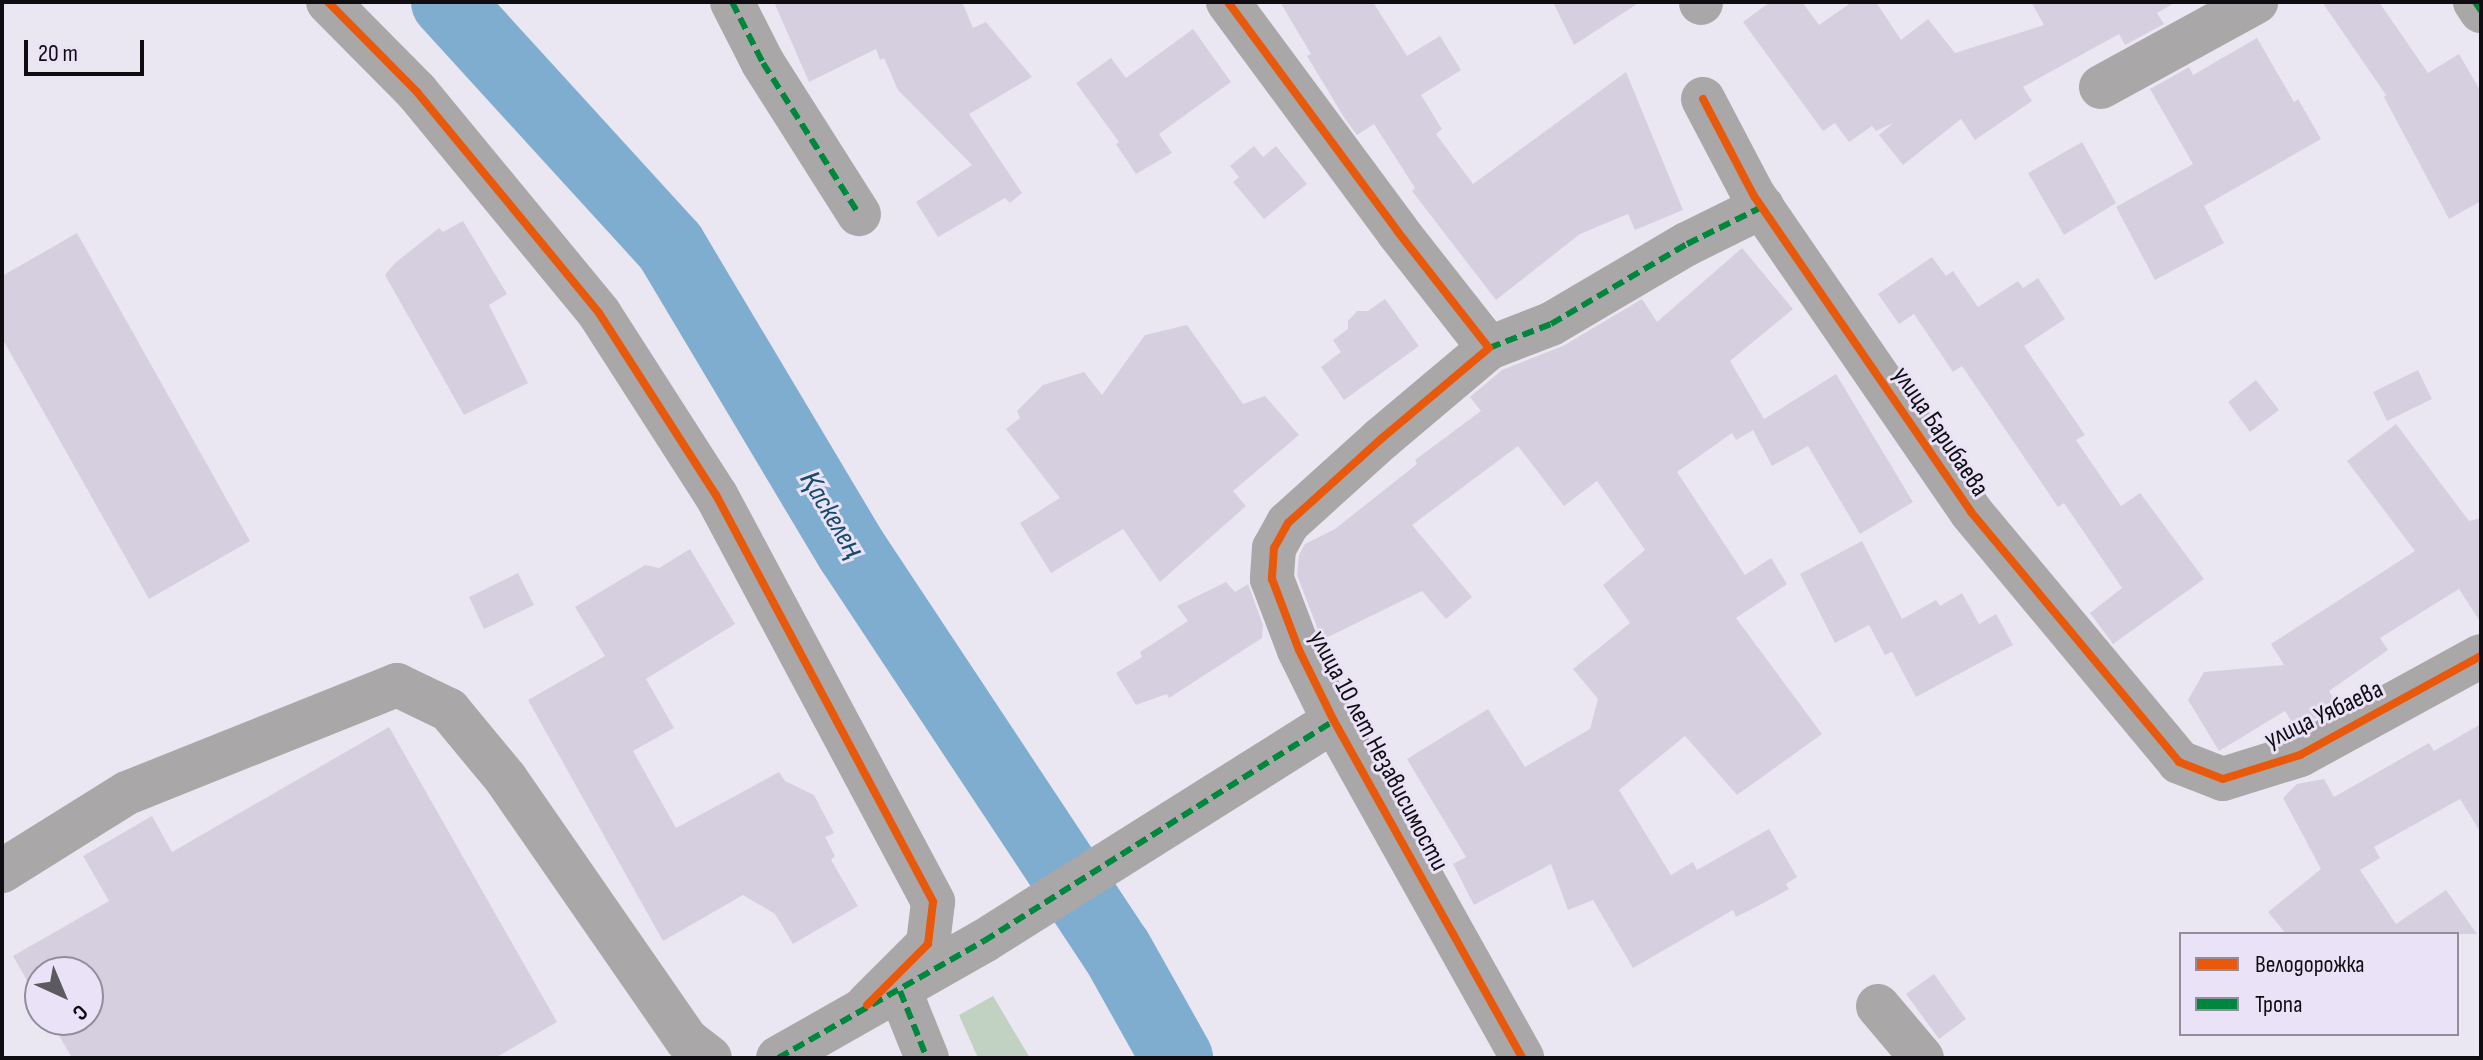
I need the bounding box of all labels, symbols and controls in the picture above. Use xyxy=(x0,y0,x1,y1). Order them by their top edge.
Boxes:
scale bar xyxy=(28,24,148,74)
text: 20 m xyxy=(38,39,78,68)
street label: улица Барибаева xyxy=(1885,361,1995,503)
water label: Қаскелең xyxy=(792,465,870,565)
street label: улица 10 лет Независимости xyxy=(1302,626,1454,876)
street label: улица Уябаева xyxy=(2260,674,2388,756)
legend xyxy=(2179,932,2459,1036)
text: Велодорожка xyxy=(2255,950,2365,979)
north arrow xyxy=(24,956,104,1036)
text: Тропа xyxy=(2255,990,2302,1019)
text: С xyxy=(66,999,93,1026)

